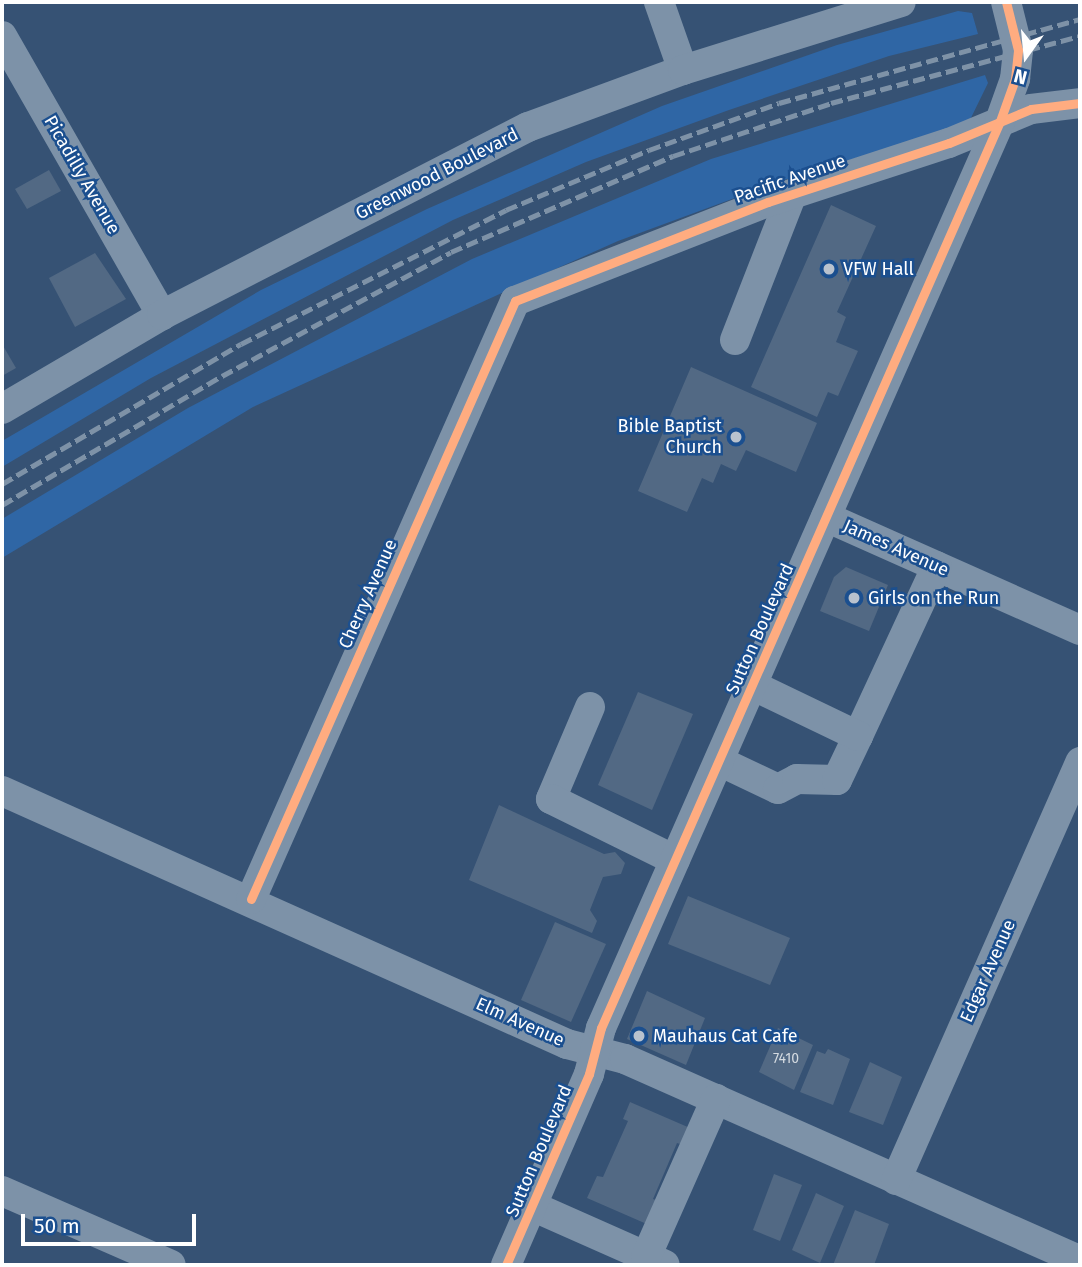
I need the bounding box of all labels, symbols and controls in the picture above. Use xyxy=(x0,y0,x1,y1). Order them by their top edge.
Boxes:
north arrow xyxy=(991,21,1061,91)
text: N xyxy=(1011,64,1030,90)
street label: Picadilly Avenue xyxy=(39,112,125,238)
street label: Greenwood Boulevard xyxy=(352,124,522,224)
street label: Pacific Avenue xyxy=(731,150,849,208)
place label: VFW Hall xyxy=(843,258,914,280)
marker: VFW Hall xyxy=(821,261,837,277)
place label: Bible Baptist Church xyxy=(618,416,722,458)
marker: Bible Baptist Church xyxy=(728,429,744,445)
street label: James Avenue xyxy=(840,515,952,581)
street label: Cherry Avenue xyxy=(334,536,402,652)
street label: Sutton Boulevard xyxy=(721,560,799,698)
place label: Girls on the Run xyxy=(868,587,999,609)
marker: Girls on the Run xyxy=(846,590,862,606)
street label: Edgar Avenue xyxy=(956,916,1020,1026)
street label: Elm Avenue xyxy=(472,993,568,1051)
place label: Mauhaus Cat Cafe xyxy=(653,1025,798,1047)
marker: Mauhaus Cat Cafe xyxy=(631,1028,647,1044)
house number: 7410 xyxy=(773,1051,799,1067)
street label: Sutton Boulevard xyxy=(501,1082,577,1220)
scale bar xyxy=(24,1200,200,1244)
text: 50 m xyxy=(34,1213,80,1239)

